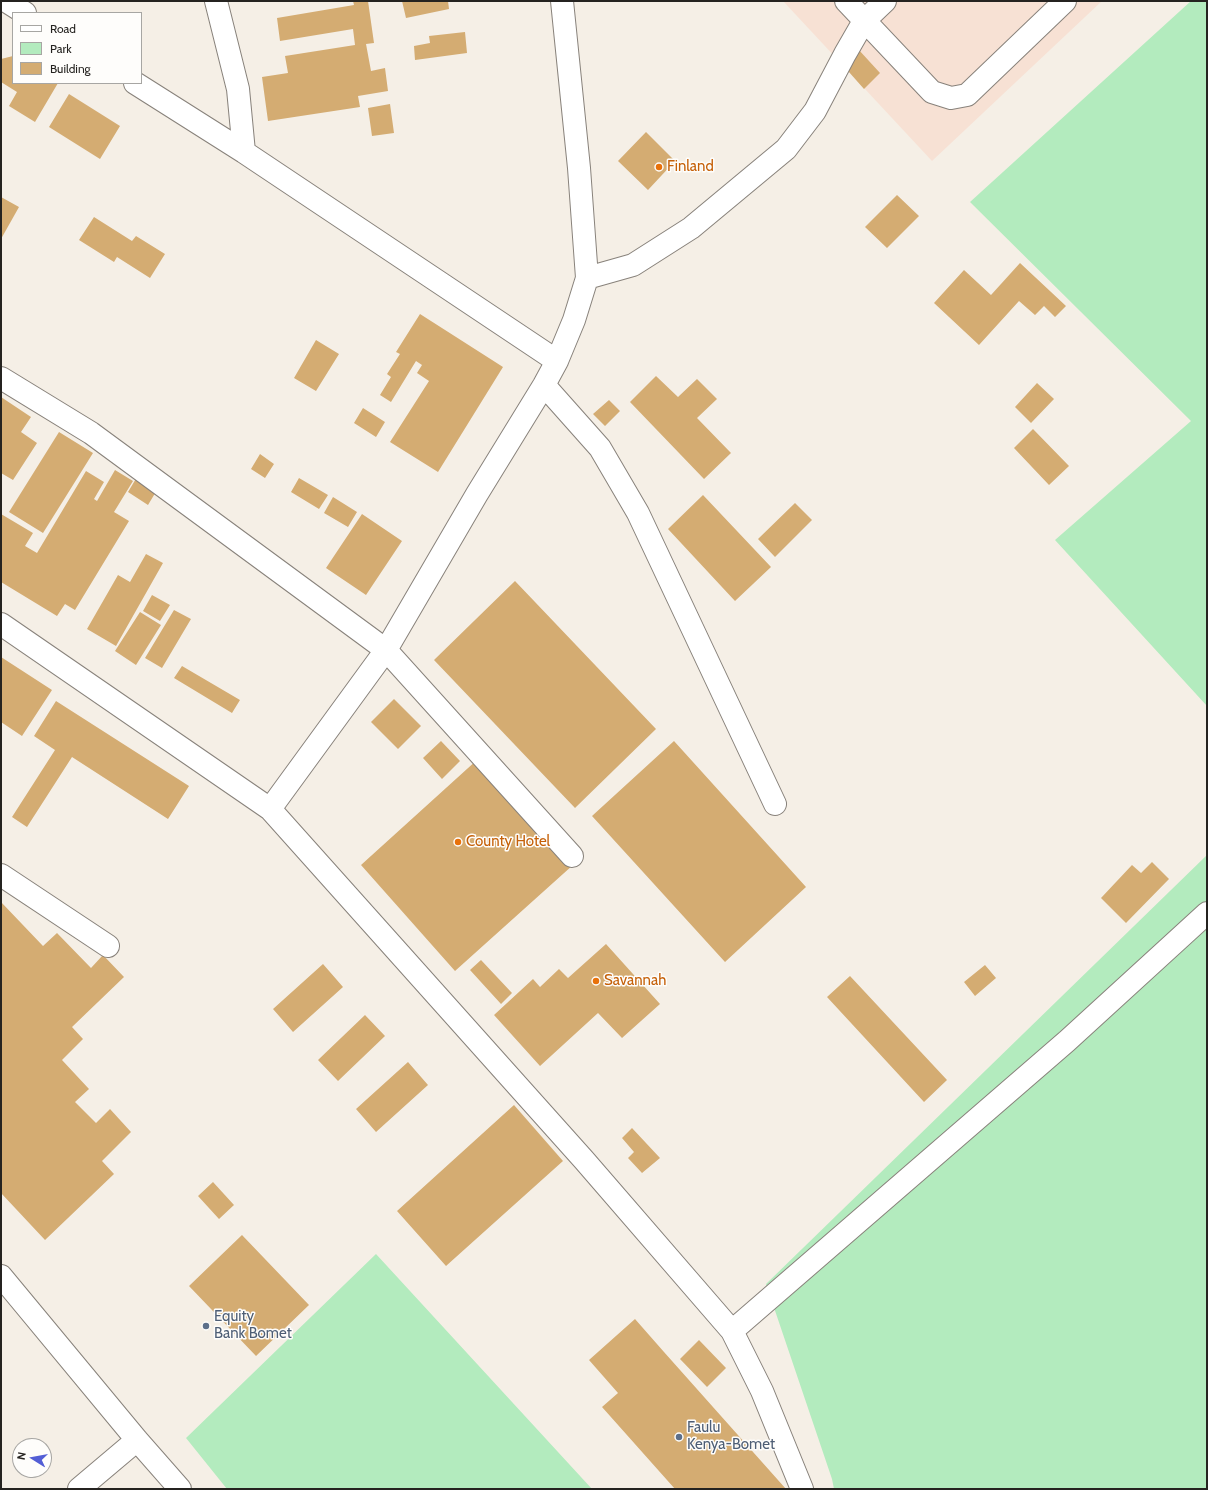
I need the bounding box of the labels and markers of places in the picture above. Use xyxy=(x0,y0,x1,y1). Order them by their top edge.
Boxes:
place label: Finland xyxy=(667,158,714,176)
marker: Finland xyxy=(654,162,664,172)
place label: County Hotel xyxy=(466,833,550,851)
marker: County Hotel xyxy=(453,837,463,847)
place label: Savannah xyxy=(604,972,666,990)
marker: Savannah xyxy=(591,976,601,986)
place label: Equity Bank Bomet xyxy=(214,1308,292,1343)
marker: Equity Bank Bomet xyxy=(201,1321,211,1331)
place label: Faulu Kenya-Bomet xyxy=(687,1419,775,1454)
marker: Faulu Kenya-Bomet xyxy=(674,1432,684,1442)

